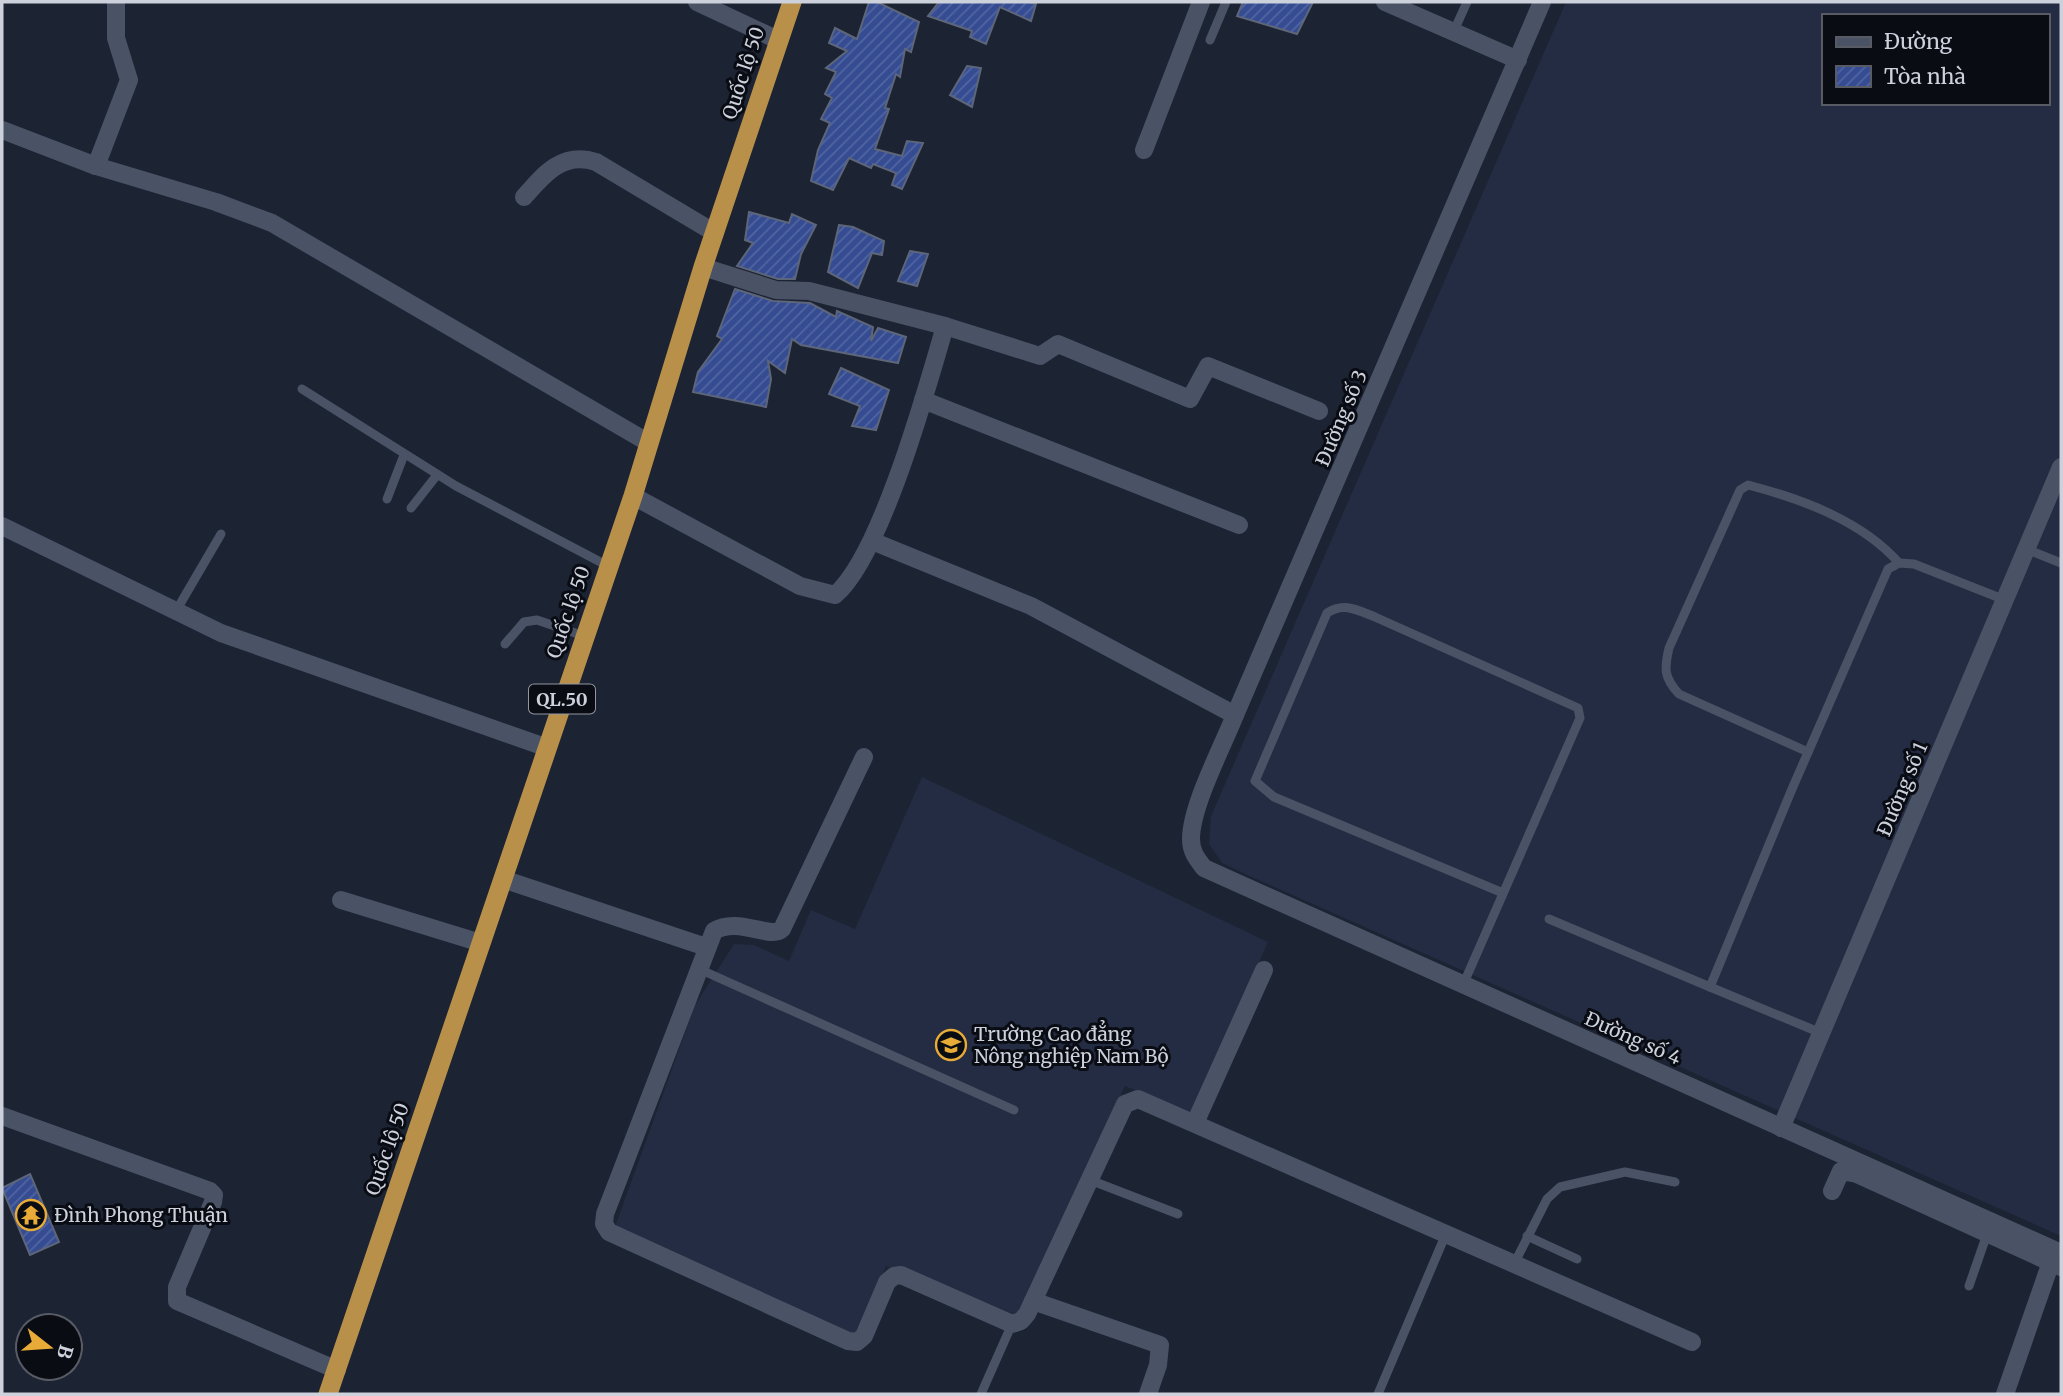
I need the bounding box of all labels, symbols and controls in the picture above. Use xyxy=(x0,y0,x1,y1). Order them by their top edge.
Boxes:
legend xyxy=(1822,14,2049,105)
street label: Quốc lộ 50 xyxy=(717,24,769,122)
text: Đường xyxy=(1884,28,1953,55)
text: Tòa nhà xyxy=(1884,63,1966,90)
street label: Đường số 3 xyxy=(1310,366,1372,470)
street label: Quốc lộ 50 xyxy=(541,563,595,661)
road number: QL.50 xyxy=(529,684,595,714)
street label: Đường số 1 xyxy=(1871,738,1933,840)
street label: Đường số 4 xyxy=(1581,1006,1685,1070)
place label: Trường Cao đẳng Nông nghiệp Nam Bộ xyxy=(974,1019,1169,1068)
school or university icon: Trường Cao đẳng Nông nghiệp Nam Bộ xyxy=(934,1028,968,1062)
street label: Quốc lộ 50 xyxy=(360,1100,414,1198)
temple icon: Đình Phong Thuận xyxy=(14,1198,48,1232)
place label: Đình Phong Thuận xyxy=(54,1203,228,1227)
north arrow xyxy=(14,1312,84,1382)
text: B xyxy=(52,1342,79,1362)

